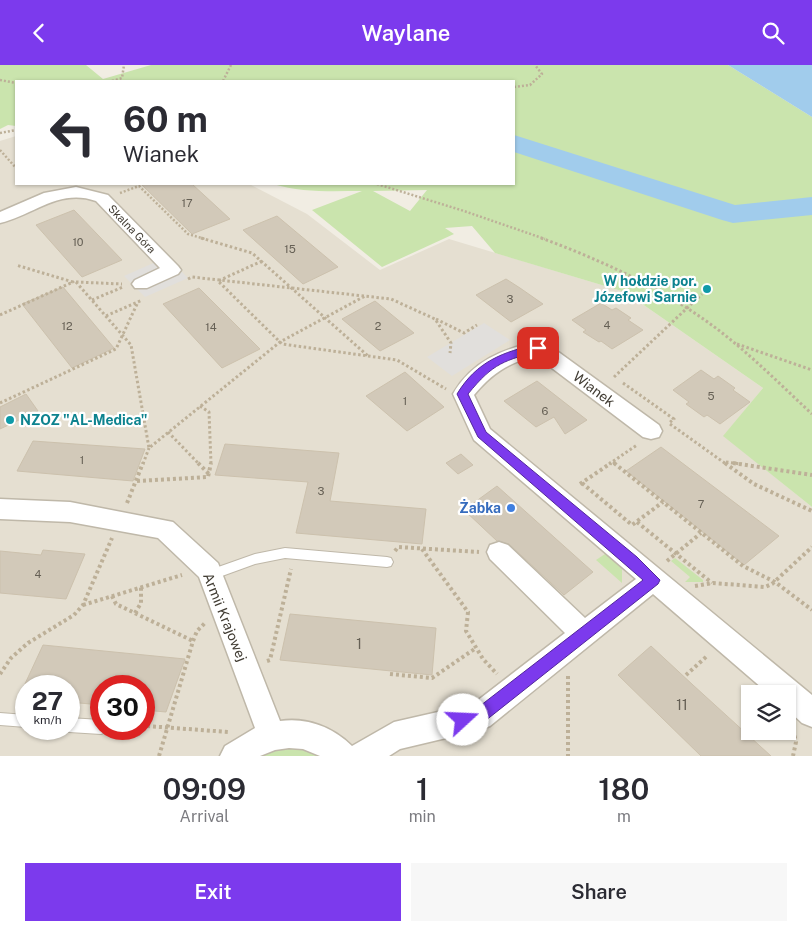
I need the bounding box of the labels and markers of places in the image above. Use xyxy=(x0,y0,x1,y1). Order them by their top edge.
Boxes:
place label: W hołdzie por. Józefowi Sarnie xyxy=(594,273,697,305)
marker: W hołdzie por. Józefowi Sarnie xyxy=(701,283,713,295)
pin xyxy=(517,327,559,369)
place label: NZOZ "AL-Medica" xyxy=(20,412,147,428)
marker: NZOZ "AL-Medica" xyxy=(4,414,16,426)
place label: Żabka xyxy=(459,499,501,516)
marker: Żabka xyxy=(505,502,517,514)

